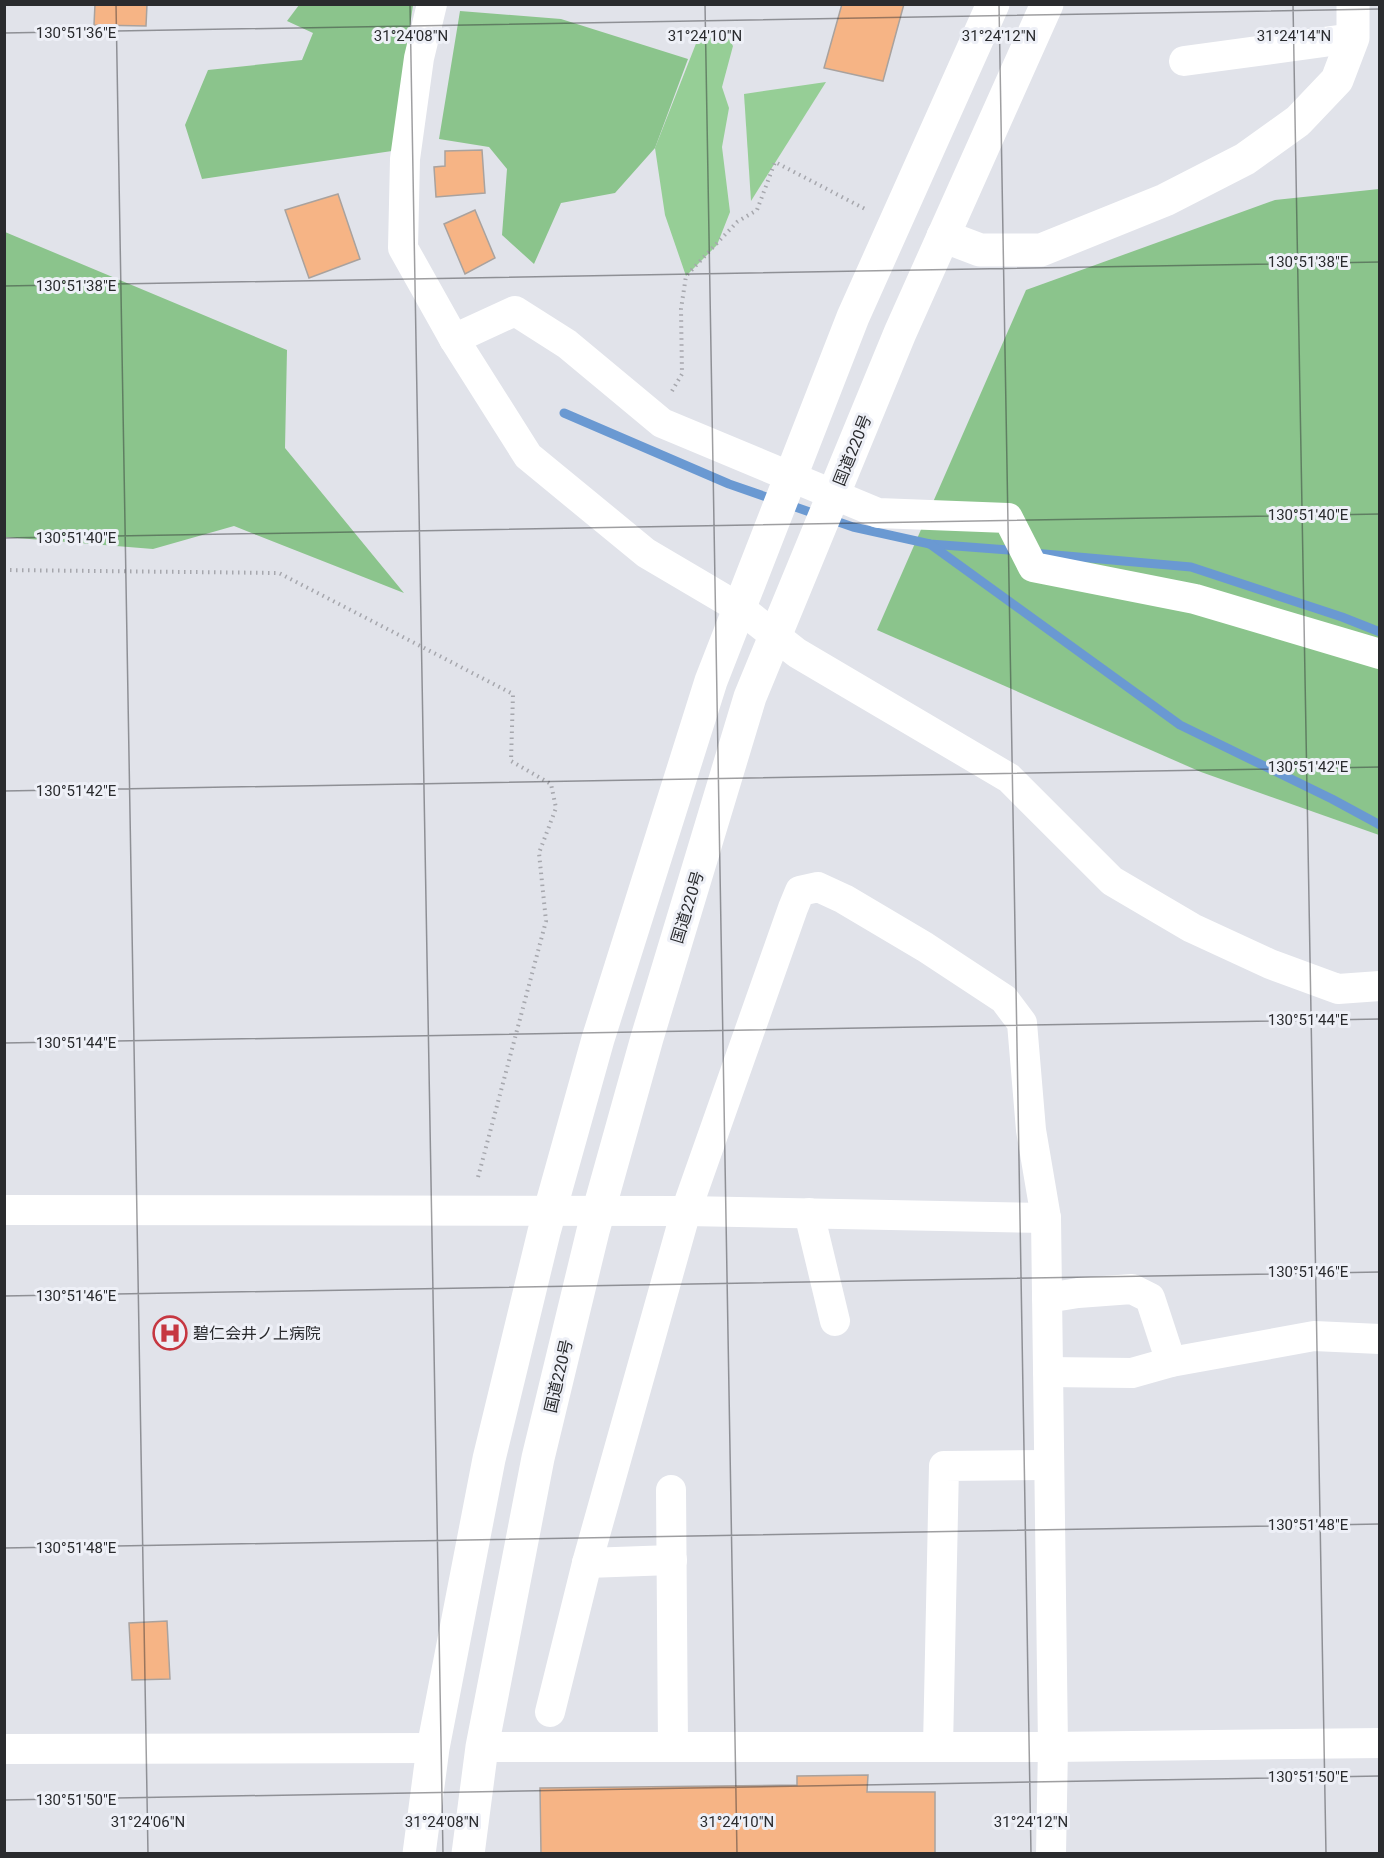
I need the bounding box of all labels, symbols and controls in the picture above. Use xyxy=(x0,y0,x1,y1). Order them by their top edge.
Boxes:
text: 130°51'36"E xyxy=(36,24,117,42)
text: 31°24'08"N xyxy=(374,27,448,45)
text: 31°24'10"N xyxy=(668,27,742,45)
text: 31°24'12"N xyxy=(962,27,1036,45)
text: 31°24'14"N xyxy=(1257,27,1331,45)
text: 130°51'38"E xyxy=(1268,253,1349,271)
text: 130°51'38"E xyxy=(36,277,117,295)
street label: 国道220号 xyxy=(830,412,875,489)
text: 130°51'40"E xyxy=(1268,506,1349,524)
text: 130°51'40"E xyxy=(36,529,117,547)
text: 130°51'42"E xyxy=(1268,758,1349,776)
text: 130°51'42"E xyxy=(36,782,117,800)
street label: 国道220号 xyxy=(667,869,708,946)
text: 130°51'44"E xyxy=(1268,1011,1349,1029)
text: 130°51'44"E xyxy=(36,1034,117,1052)
text: 130°51'46"E xyxy=(1268,1263,1349,1281)
text: 130°51'46"E xyxy=(36,1287,117,1305)
hospital icon: 碧仁会井ノ上病院 xyxy=(152,1315,188,1351)
place label: 碧仁会井ノ上病院 xyxy=(193,1324,321,1343)
street label: 国道220号 xyxy=(541,1337,576,1415)
text: 130°51'48"E xyxy=(1268,1516,1349,1534)
text: 130°51'48"E xyxy=(36,1539,117,1557)
text: 130°51'50"E xyxy=(1268,1768,1349,1786)
text: 130°51'50"E xyxy=(36,1791,117,1809)
text: 31°24'06"N xyxy=(111,1813,185,1831)
text: 31°24'08"N xyxy=(405,1813,479,1831)
text: 31°24'10"N xyxy=(700,1813,774,1831)
text: 31°24'12"N xyxy=(994,1813,1068,1831)

